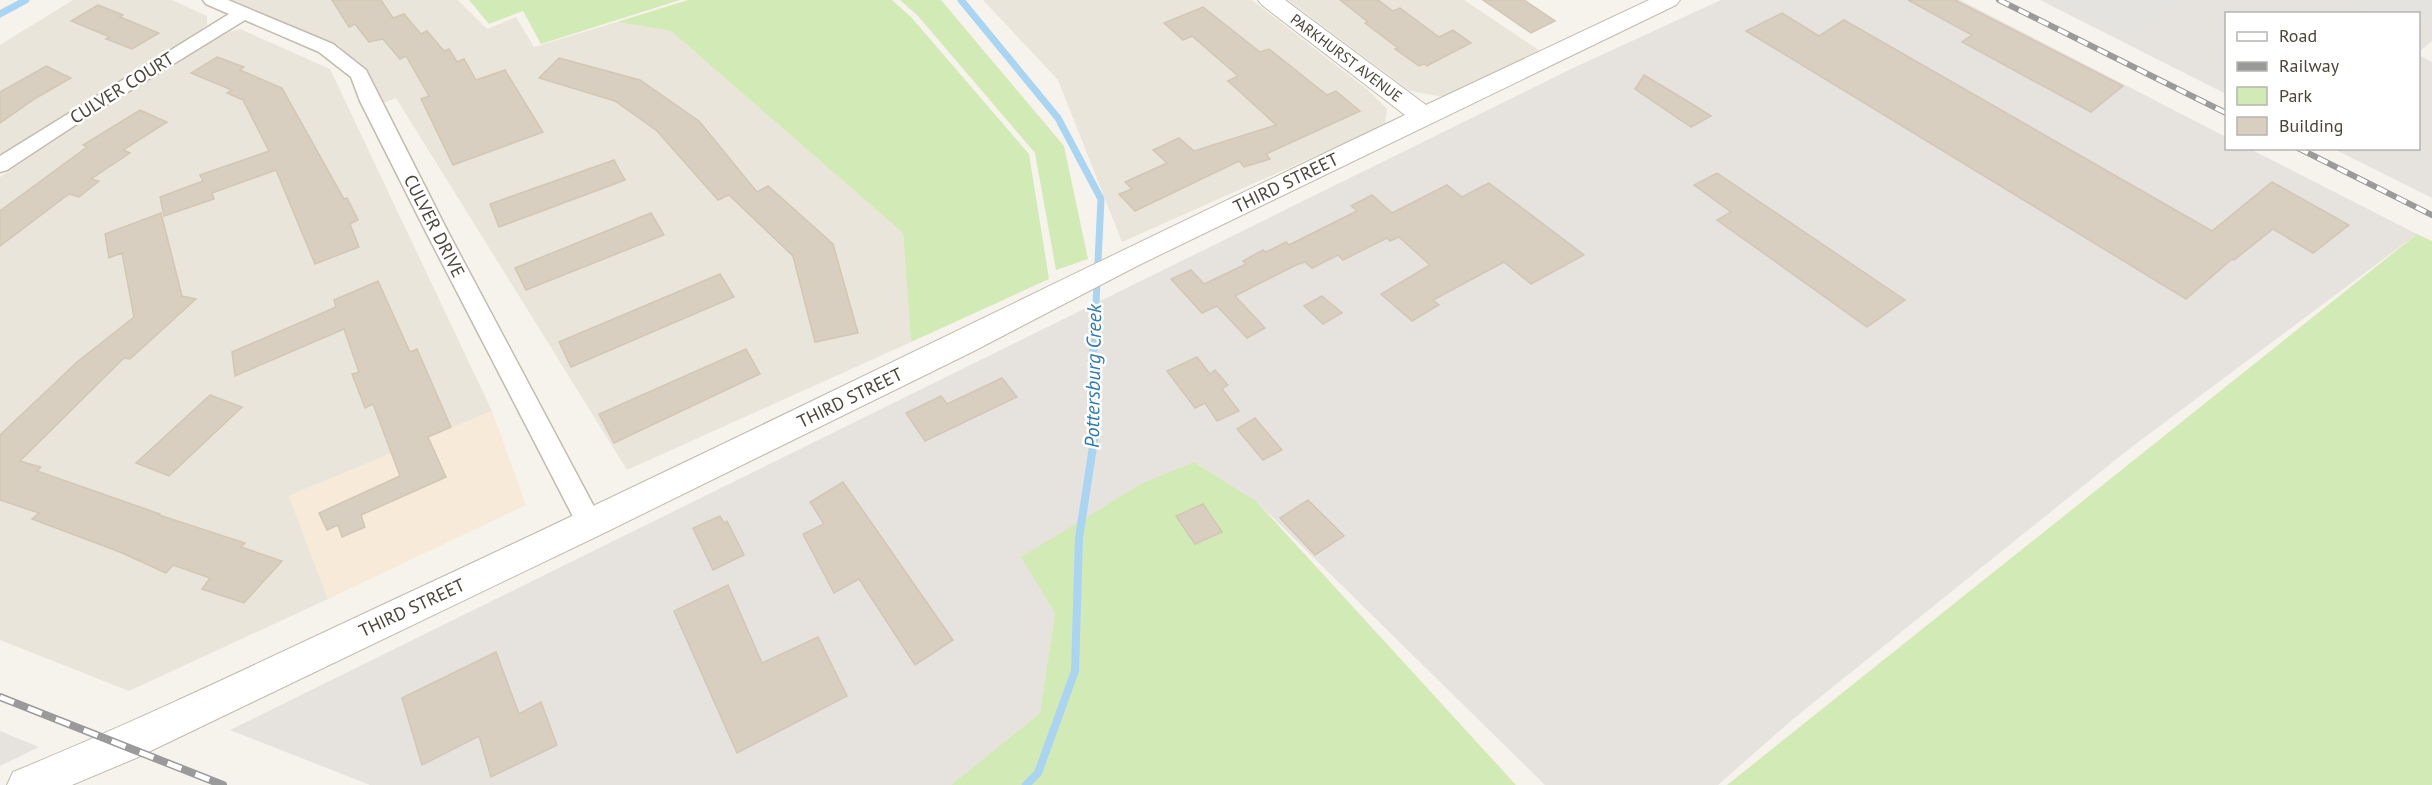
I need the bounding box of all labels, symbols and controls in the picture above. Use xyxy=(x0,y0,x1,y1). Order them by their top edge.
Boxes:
street label: PARKHURST AVENUE xyxy=(1287,9,1406,106)
legend xyxy=(2225,12,2420,150)
text: Road xyxy=(2279,24,2317,47)
street label: CULVER COURT xyxy=(65,46,178,129)
text: Railway xyxy=(2279,54,2340,77)
text: Park xyxy=(2279,84,2312,107)
text: Building xyxy=(2279,114,2343,137)
street label: THIRD STREET xyxy=(1229,147,1342,218)
street label: CULVER DRIVE xyxy=(399,170,470,281)
water label: Pottersburg Creek xyxy=(1079,303,1107,448)
street label: THIRD STREET xyxy=(793,362,906,433)
street label: THIRD STREET xyxy=(355,573,468,642)

